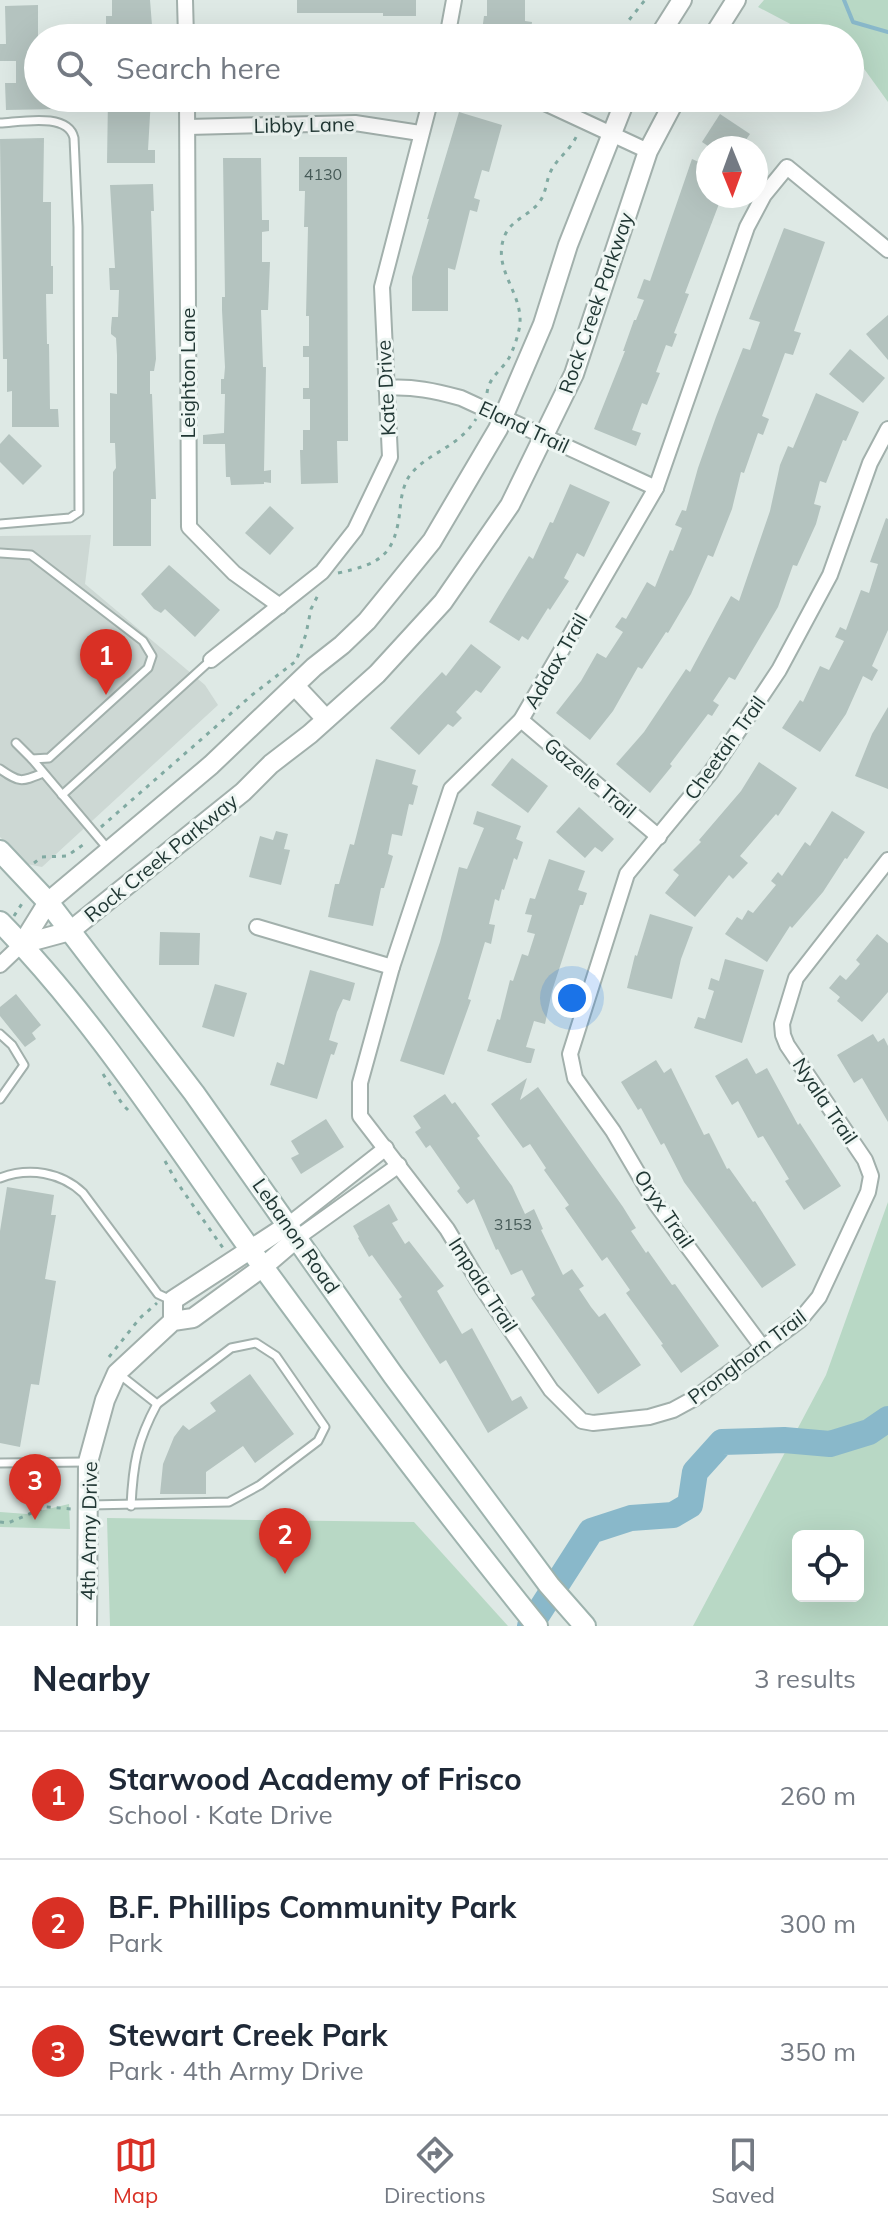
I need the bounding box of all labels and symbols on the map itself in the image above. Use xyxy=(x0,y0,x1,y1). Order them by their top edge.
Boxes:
street label: Libby Lane xyxy=(253,111,355,138)
north arrow xyxy=(696,136,768,208)
house number: 4130 xyxy=(304,164,342,184)
street label: Rock Creek Parkway xyxy=(553,209,638,397)
street label: Leighton Lane xyxy=(175,308,200,438)
street label: Kate Drive xyxy=(371,339,400,437)
street label: Eland Trail xyxy=(475,395,573,458)
street label: Addax Trail xyxy=(518,609,593,713)
pin: 1 xyxy=(80,629,132,695)
street label: Cheetah Trail xyxy=(679,691,771,805)
street label: Gazelle Trail xyxy=(539,732,641,823)
street label: Rock Creek Parkway xyxy=(79,788,243,927)
your location xyxy=(552,978,592,1018)
street label: Nyala Trail xyxy=(787,1053,863,1149)
street label: Oryx Trail xyxy=(629,1165,700,1253)
street label: Lebanon Road xyxy=(248,1173,345,1298)
house number: 3153 xyxy=(494,1214,532,1234)
street label: Impala Trail xyxy=(444,1233,523,1337)
street label: Pronghorn Trail xyxy=(683,1304,811,1409)
pin: 3 xyxy=(9,1454,61,1520)
street label: 4th Army Drive xyxy=(75,1461,102,1601)
pin: 2 xyxy=(259,1508,311,1574)

